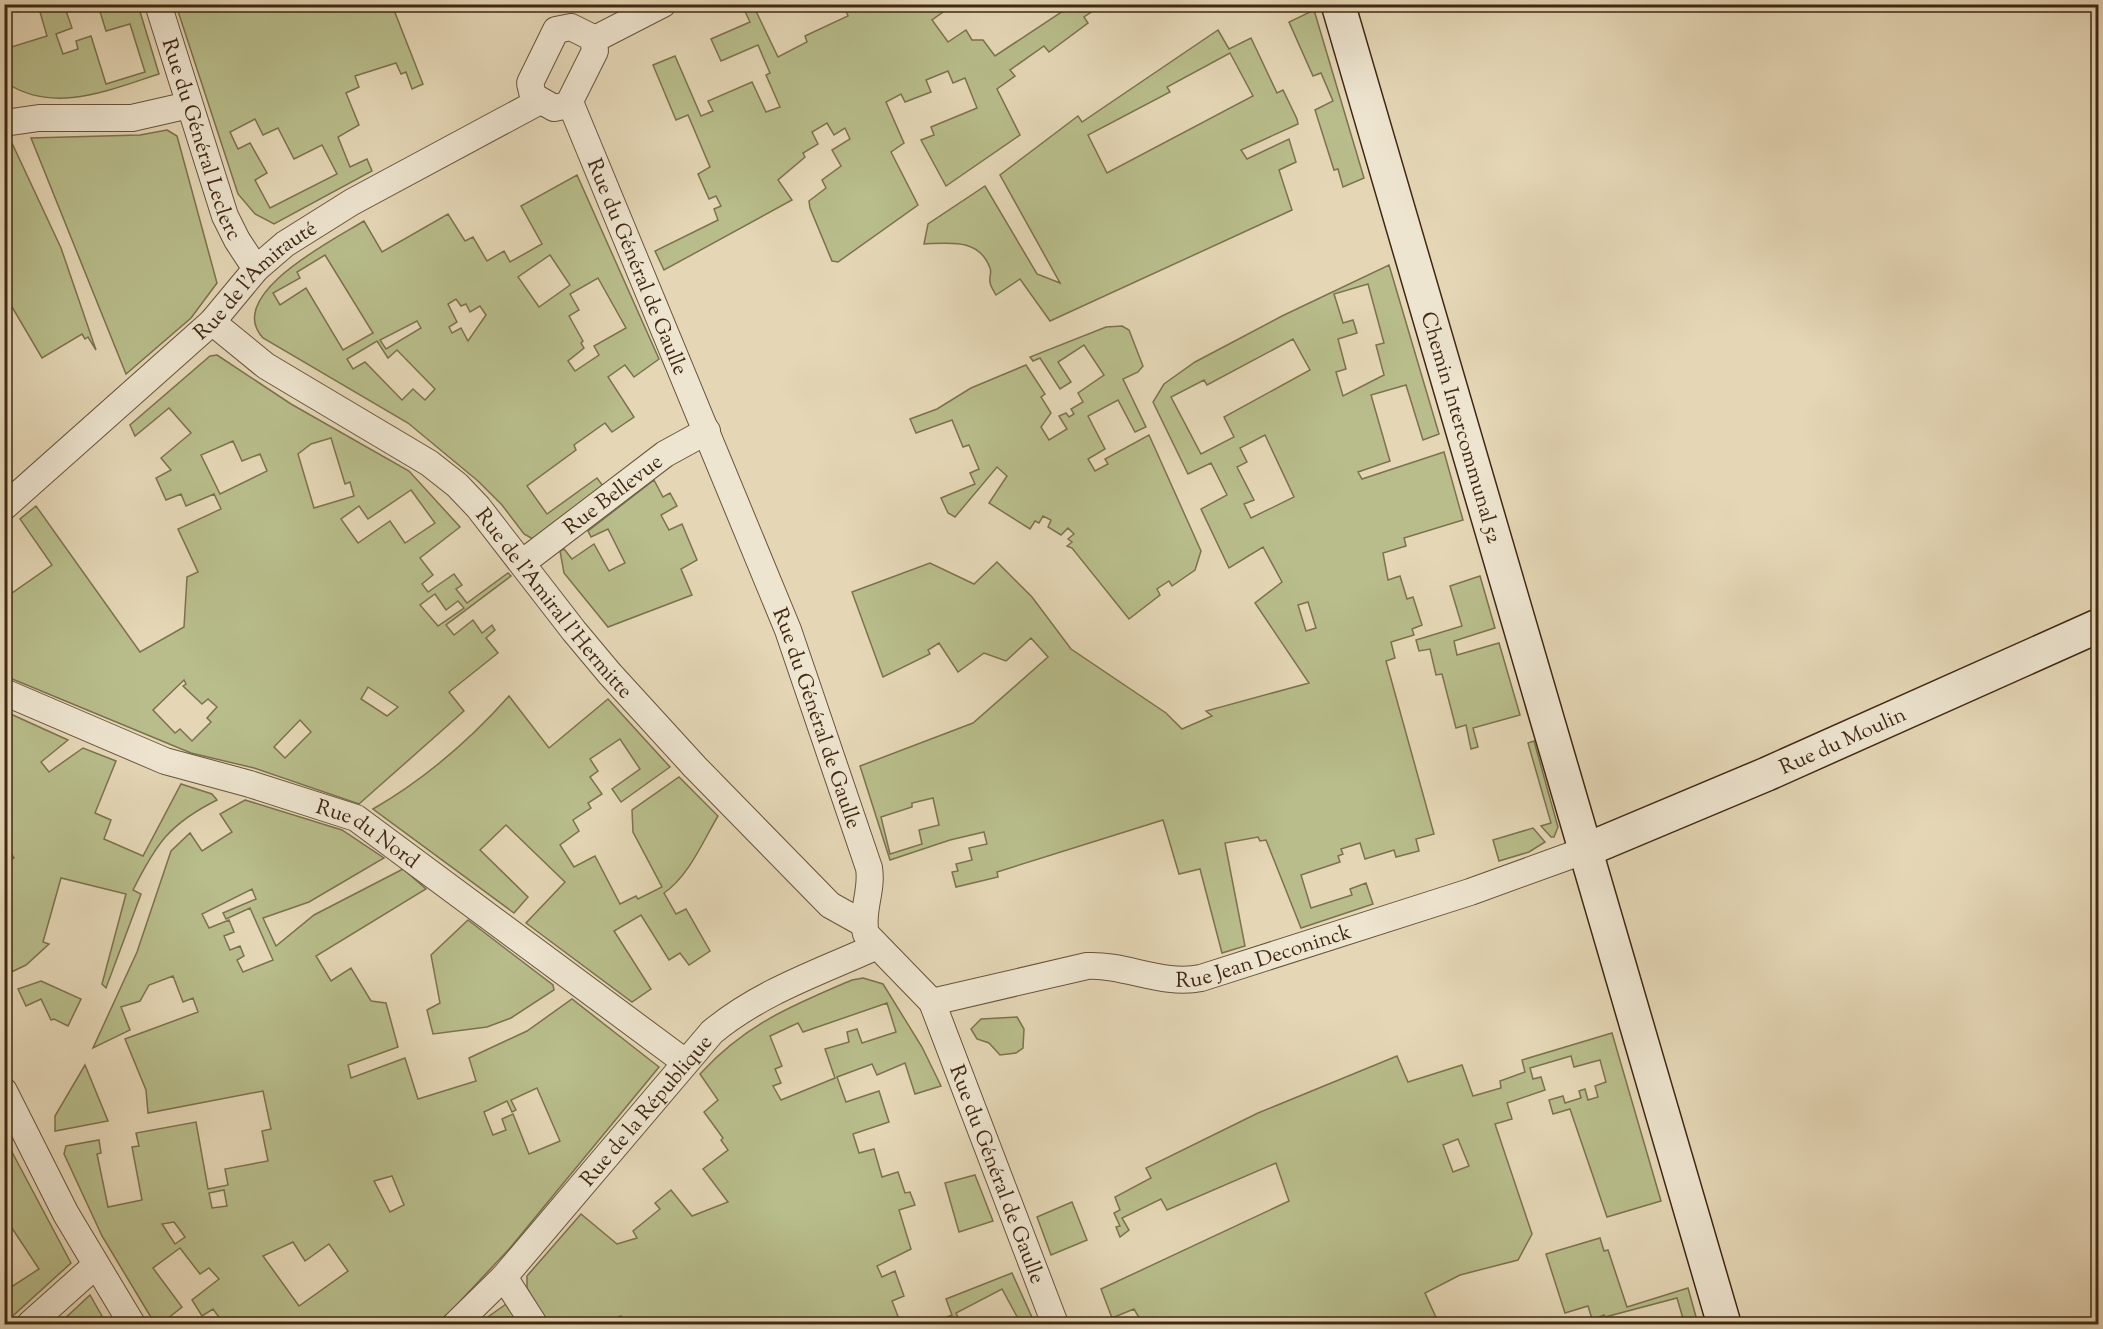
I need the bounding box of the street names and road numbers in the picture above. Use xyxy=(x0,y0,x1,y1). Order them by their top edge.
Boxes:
street label: Rue du Général Leclerc xyxy=(153,35,248,246)
street label: Rue du Général de Gaulle xyxy=(578,154,694,380)
street label: Rue de l'Amirauté xyxy=(188,215,323,348)
street label: Chemin Intercommunal 52 xyxy=(1412,308,1508,547)
street label: Rue Bellevue xyxy=(558,448,670,543)
street label: Rue de l'Amiral l'Hermitte xyxy=(467,502,639,706)
street label: Rue du Général de Gaulle xyxy=(763,604,868,833)
street label: Rue du Moulin xyxy=(1775,701,1911,784)
street label: Rue du Nord xyxy=(312,793,425,877)
street label: Rue Jean Deconinck xyxy=(1175,918,1356,997)
street label: Rue de la République xyxy=(574,1029,720,1194)
street label: Rue du Général de Gaulle xyxy=(940,1061,1051,1288)

